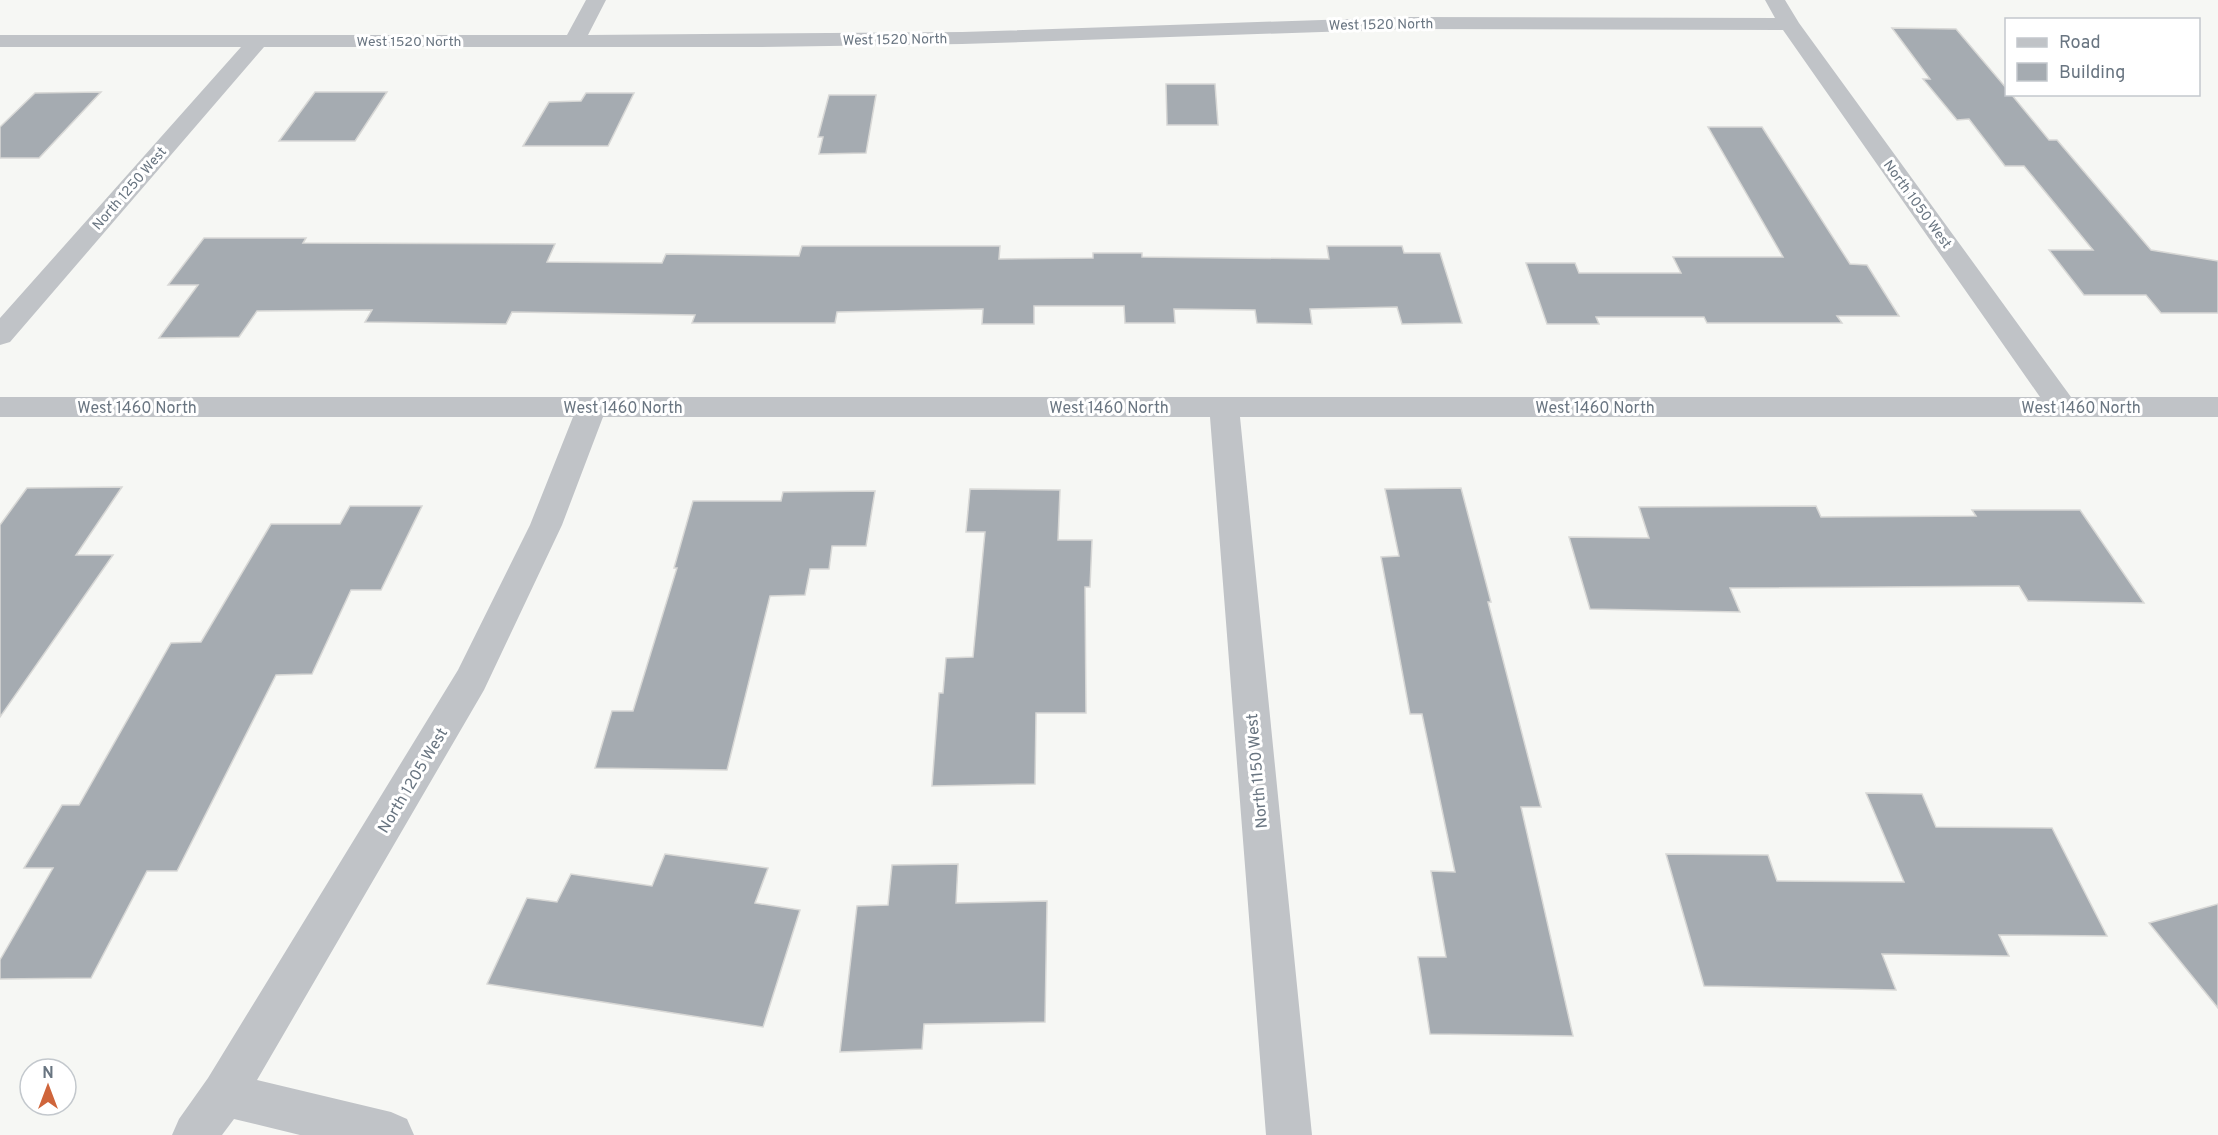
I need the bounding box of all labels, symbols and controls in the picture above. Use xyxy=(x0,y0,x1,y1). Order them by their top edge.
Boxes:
street label: West 1520 North xyxy=(1328,16,1434,35)
legend xyxy=(2005,18,2200,96)
street label: West 1520 North xyxy=(842,31,948,50)
text: Road xyxy=(2059,32,2101,55)
street label: West 1520 North xyxy=(357,34,461,51)
text: Building xyxy=(2059,62,2125,85)
street label: North 1250 West xyxy=(89,144,171,234)
street label: North 1050 West xyxy=(1879,157,1955,252)
street label: West 1460 North xyxy=(77,399,197,419)
street label: West 1460 North xyxy=(563,399,683,419)
street label: West 1460 North xyxy=(1049,399,1169,419)
street label: West 1460 North xyxy=(1535,399,1655,419)
street label: West 1460 North xyxy=(2021,399,2141,419)
street label: North 1150 West xyxy=(1243,712,1273,829)
street label: North 1205 West xyxy=(374,725,453,837)
north arrow xyxy=(18,1057,78,1117)
text: N xyxy=(42,1064,54,1084)

